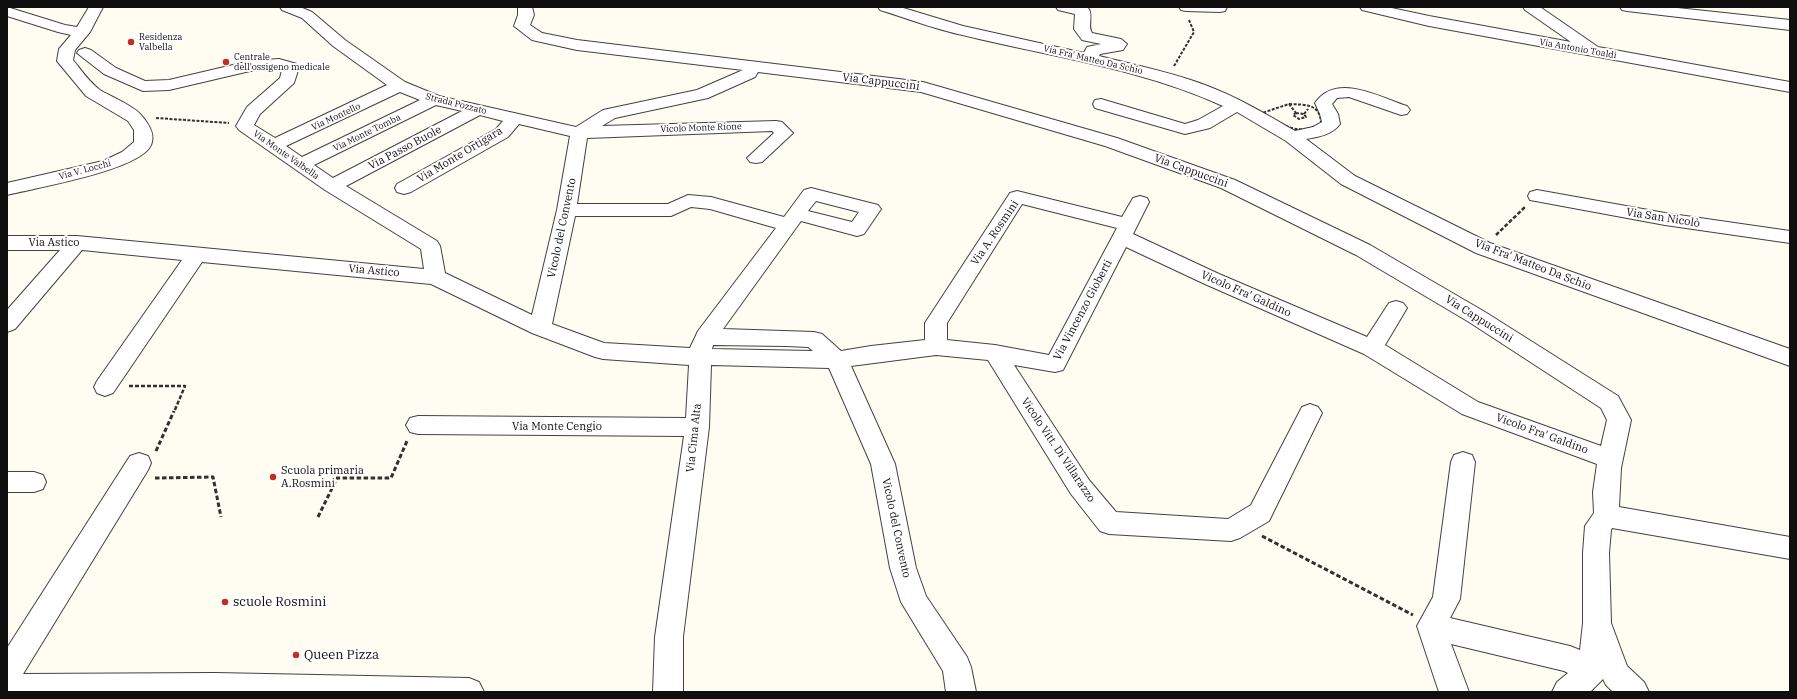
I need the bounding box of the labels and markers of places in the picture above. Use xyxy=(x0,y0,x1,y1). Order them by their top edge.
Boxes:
place label: Residenza Valbella xyxy=(139,32,182,53)
marker: Residenza Valbella xyxy=(126,37,136,47)
place label: Centrale dell'ossigeno medicale xyxy=(234,52,330,73)
marker: Centrale dell'ossigeno medicale xyxy=(221,57,231,67)
place label: Scuola primaria A.Rosmini xyxy=(281,464,364,490)
marker: Scuola primaria A.Rosmini xyxy=(268,472,278,482)
place label: scuole Rosmini xyxy=(233,594,326,610)
marker: scuole Rosmini xyxy=(220,597,230,607)
place label: Queen Pizza xyxy=(304,647,379,663)
marker: Queen Pizza xyxy=(291,650,301,660)

